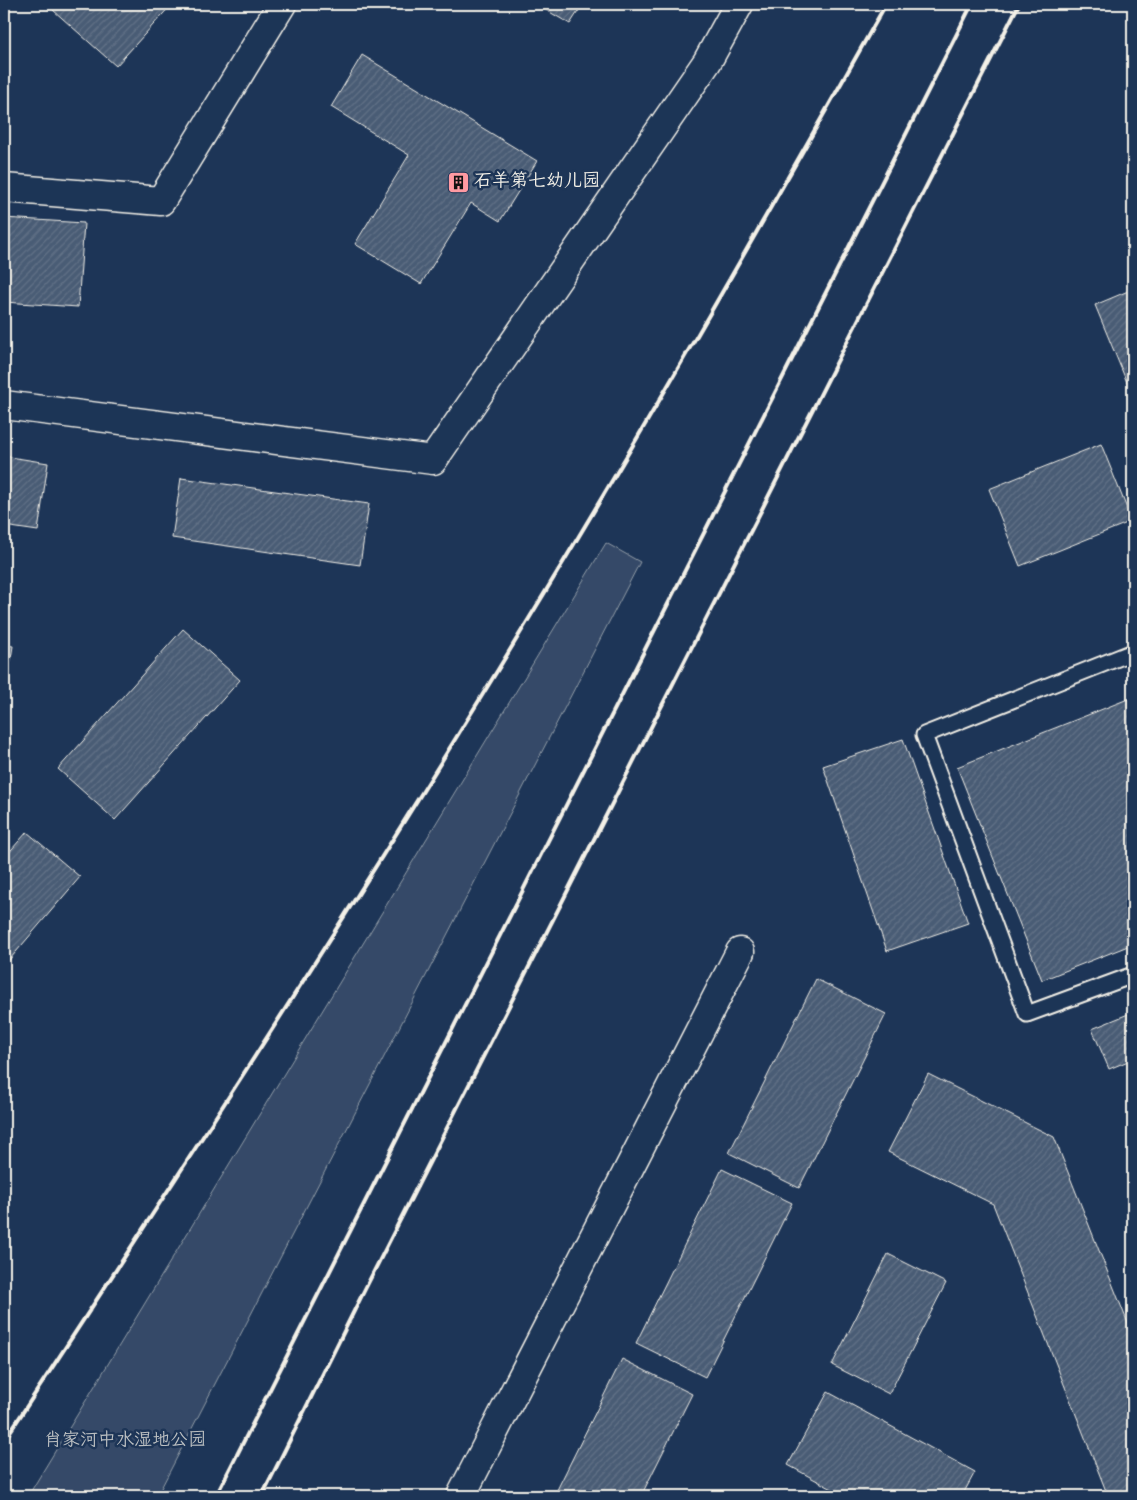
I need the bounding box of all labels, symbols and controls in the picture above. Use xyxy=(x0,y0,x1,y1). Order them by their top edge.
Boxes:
building icon: 石羊第七幼儿园 xyxy=(446,170,470,194)
place label: 石羊第七幼儿园 xyxy=(474,170,600,195)
park label: 肖家河中水湿地公园 xyxy=(44,1429,206,1454)

